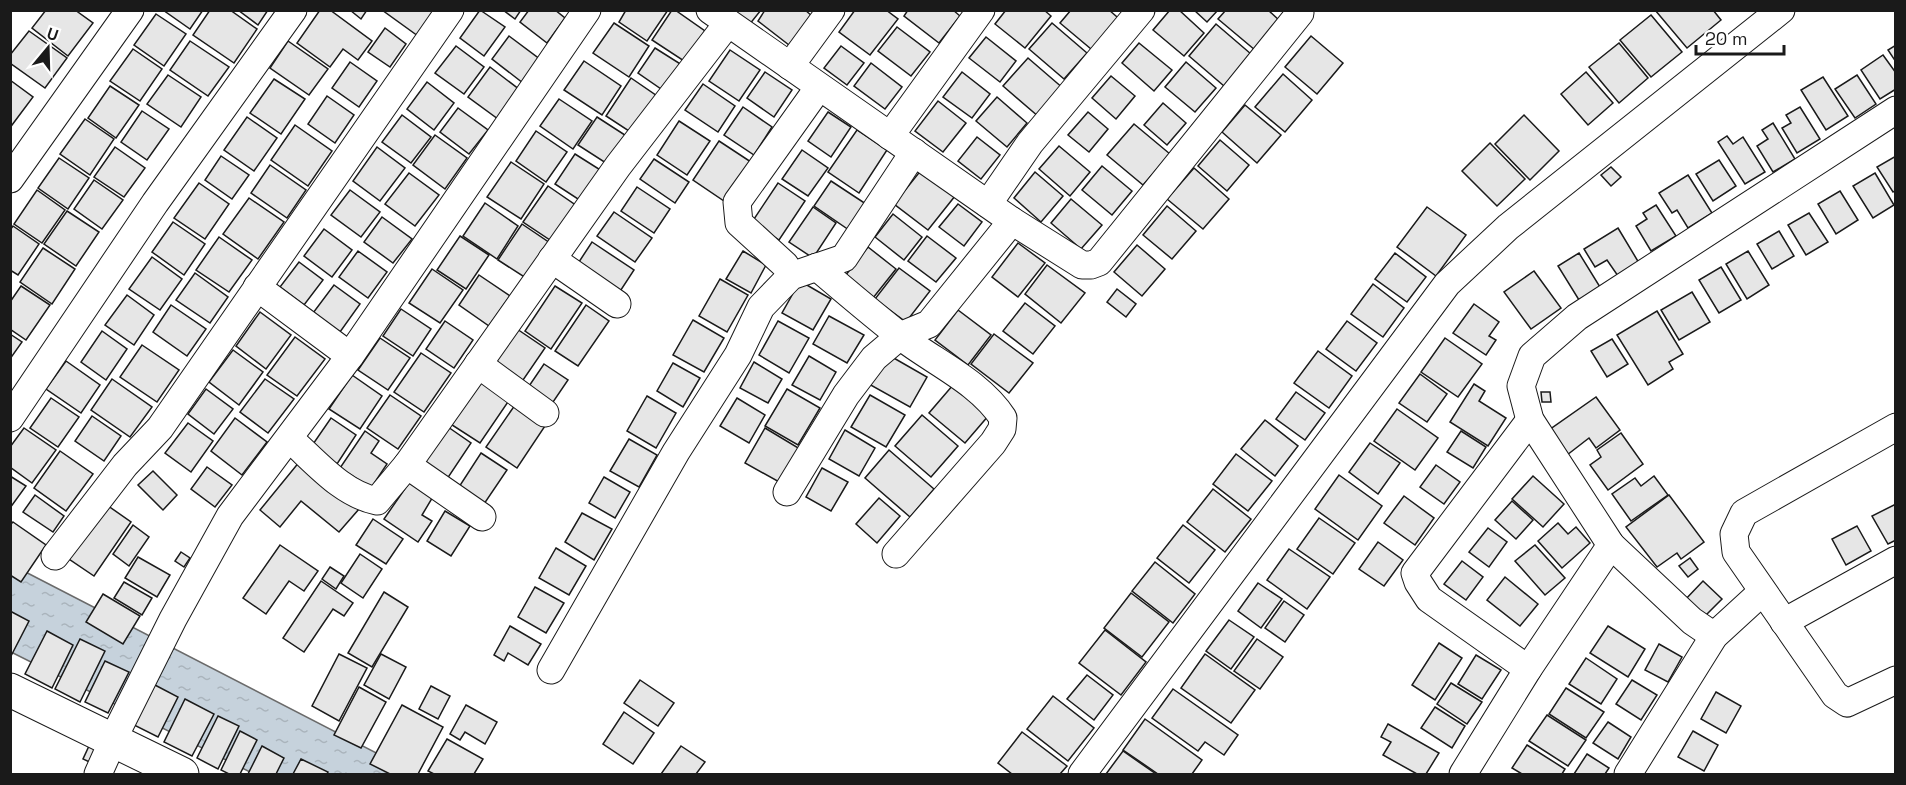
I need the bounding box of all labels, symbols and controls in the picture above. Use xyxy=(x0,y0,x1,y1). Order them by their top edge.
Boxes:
north arrow xyxy=(18,18,78,78)
scale bar xyxy=(1696,18,1784,56)
text: U xyxy=(44,23,61,46)
text: 20 m xyxy=(1705,27,1748,50)

